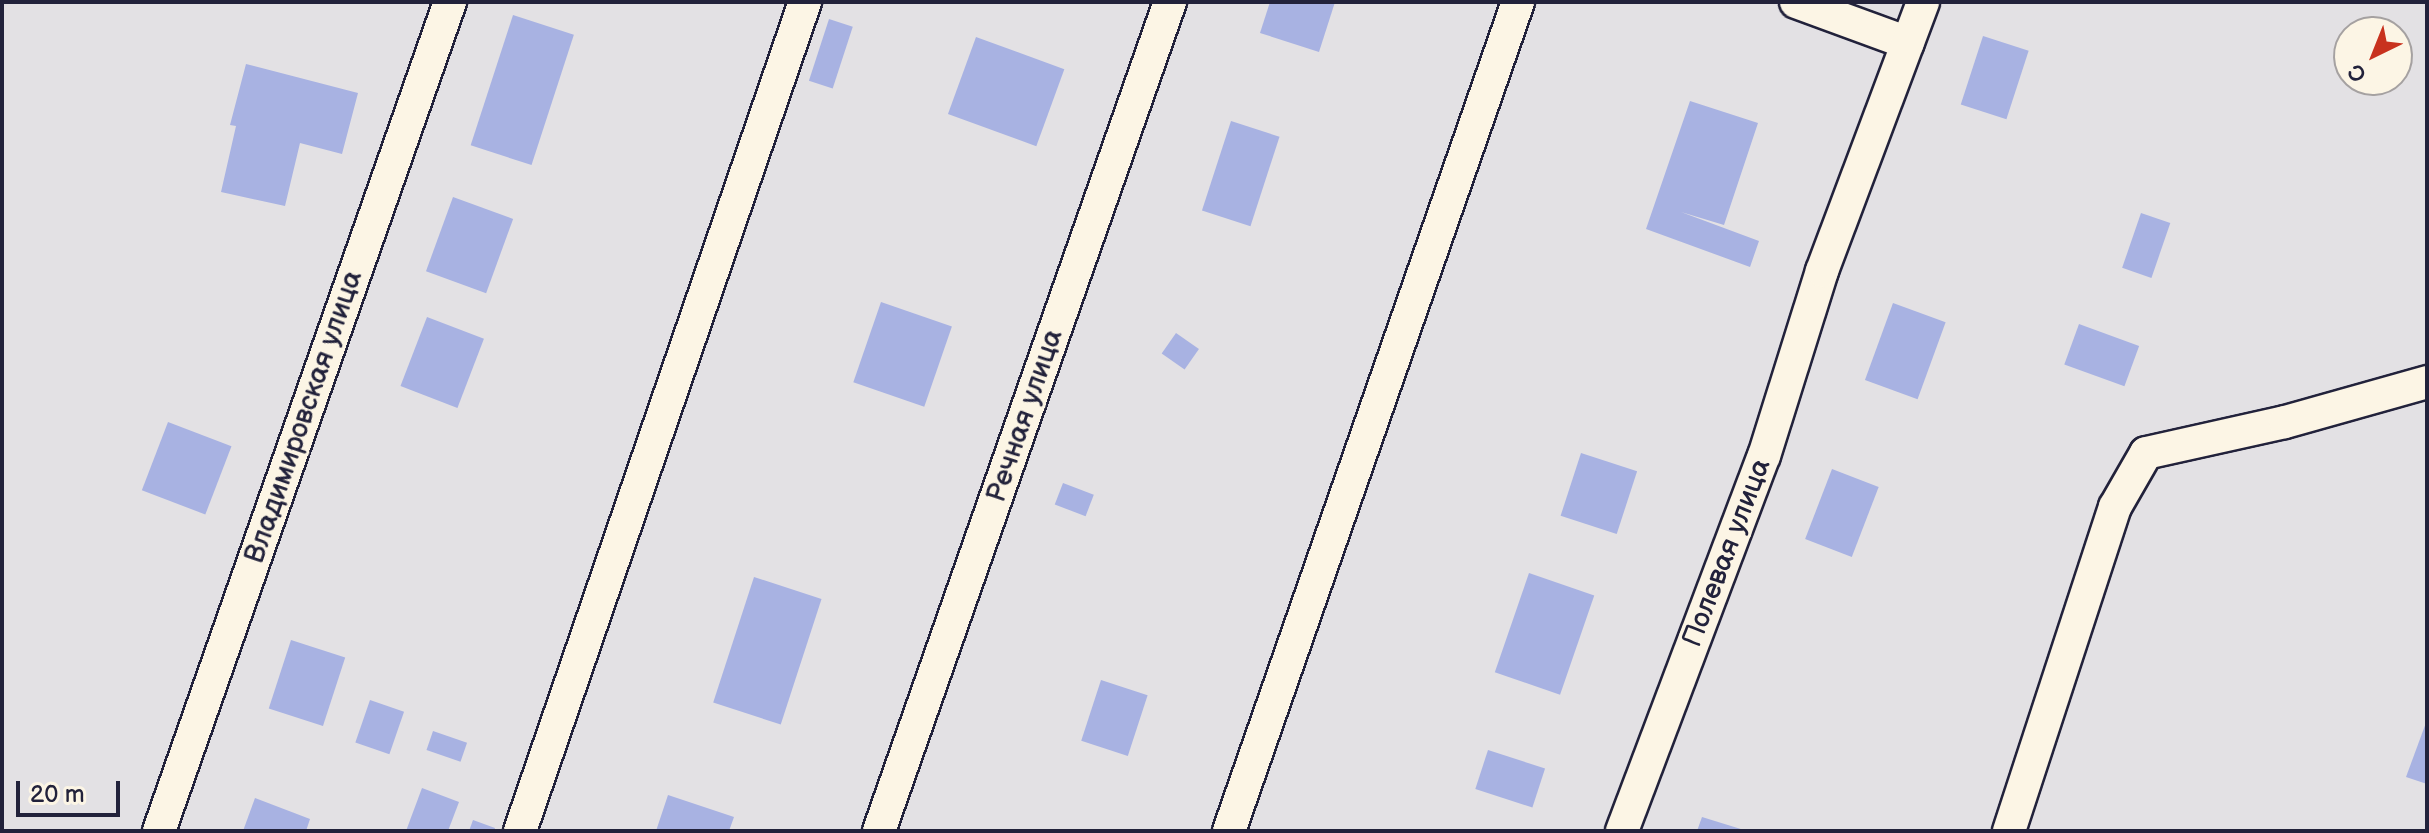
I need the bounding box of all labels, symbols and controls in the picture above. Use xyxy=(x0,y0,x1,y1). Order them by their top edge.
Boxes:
north arrow xyxy=(2333,16,2413,96)
text: С xyxy=(2343,57,2372,88)
street label: Владимировская улица xyxy=(238,266,370,568)
street label: Речная улица xyxy=(980,325,1070,507)
street label: Полевая улица xyxy=(1676,454,1778,652)
scale bar xyxy=(20,765,124,815)
text: 20 m xyxy=(30,780,85,809)

